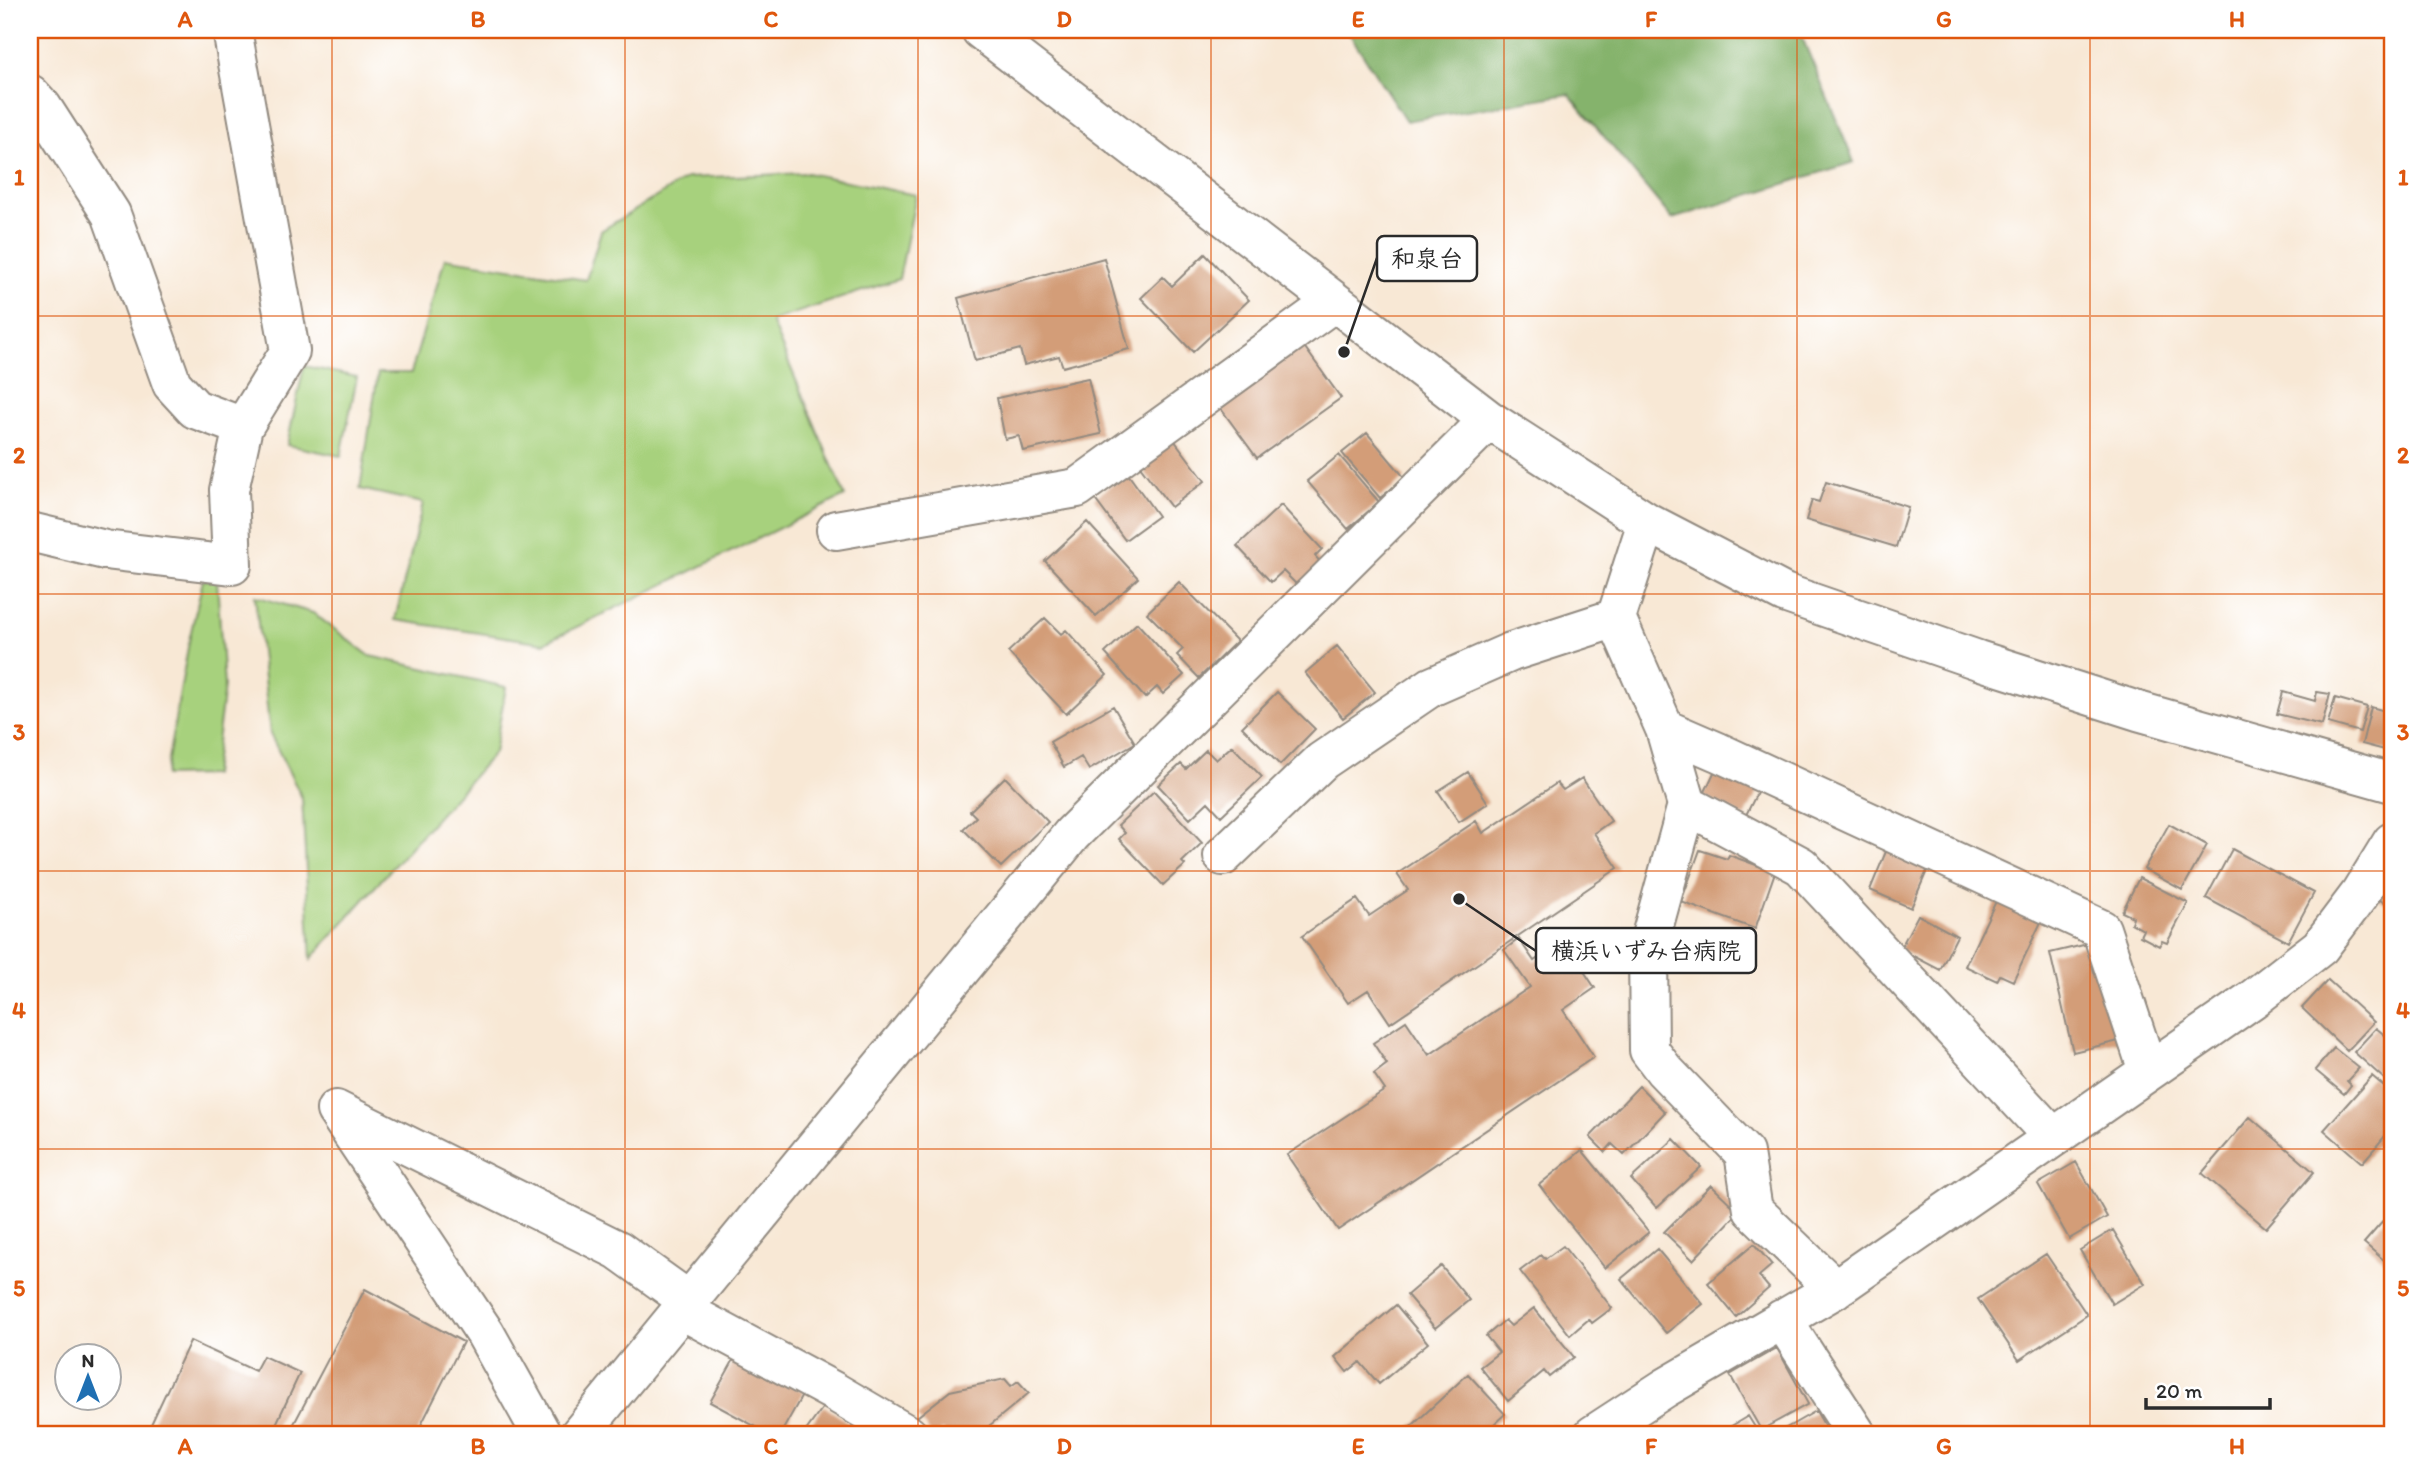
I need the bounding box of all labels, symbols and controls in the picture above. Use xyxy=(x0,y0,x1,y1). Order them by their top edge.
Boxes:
text: A xyxy=(177,5,193,33)
text: B xyxy=(471,5,486,33)
text: C xyxy=(764,5,779,33)
text: D xyxy=(1056,5,1072,33)
text: E xyxy=(1352,5,1365,33)
text: F xyxy=(1645,5,1658,33)
text: G xyxy=(1936,5,1952,33)
text: H xyxy=(2229,5,2245,33)
text: 1 xyxy=(14,163,25,191)
text: 1 xyxy=(2398,163,2409,191)
callout: 和泉台 xyxy=(1377,236,1477,281)
text: 和泉台 xyxy=(1391,244,1463,273)
text: 2 xyxy=(13,441,26,469)
text: 2 xyxy=(2397,441,2410,469)
text: 3 xyxy=(13,718,26,746)
text: 3 xyxy=(2397,718,2410,746)
callout: 横浜いずみ台病院 xyxy=(1536,928,1756,973)
text: 横浜いずみ台病院 xyxy=(1551,936,1741,965)
text: 4 xyxy=(12,996,26,1024)
text: 4 xyxy=(2396,996,2410,1024)
text: 5 xyxy=(13,1274,25,1302)
text: 5 xyxy=(2397,1274,2409,1302)
north arrow xyxy=(52,1342,122,1412)
text: N xyxy=(82,1349,94,1372)
scale bar xyxy=(2146,1367,2270,1411)
text: 20 m xyxy=(2156,1378,2203,1403)
text: A xyxy=(177,1432,193,1460)
text: B xyxy=(471,1432,486,1460)
text: C xyxy=(764,1432,779,1460)
text: D xyxy=(1056,1432,1072,1460)
text: E xyxy=(1352,1432,1365,1460)
text: F xyxy=(1645,1432,1658,1460)
text: G xyxy=(1936,1432,1952,1460)
text: H xyxy=(2229,1432,2245,1460)

